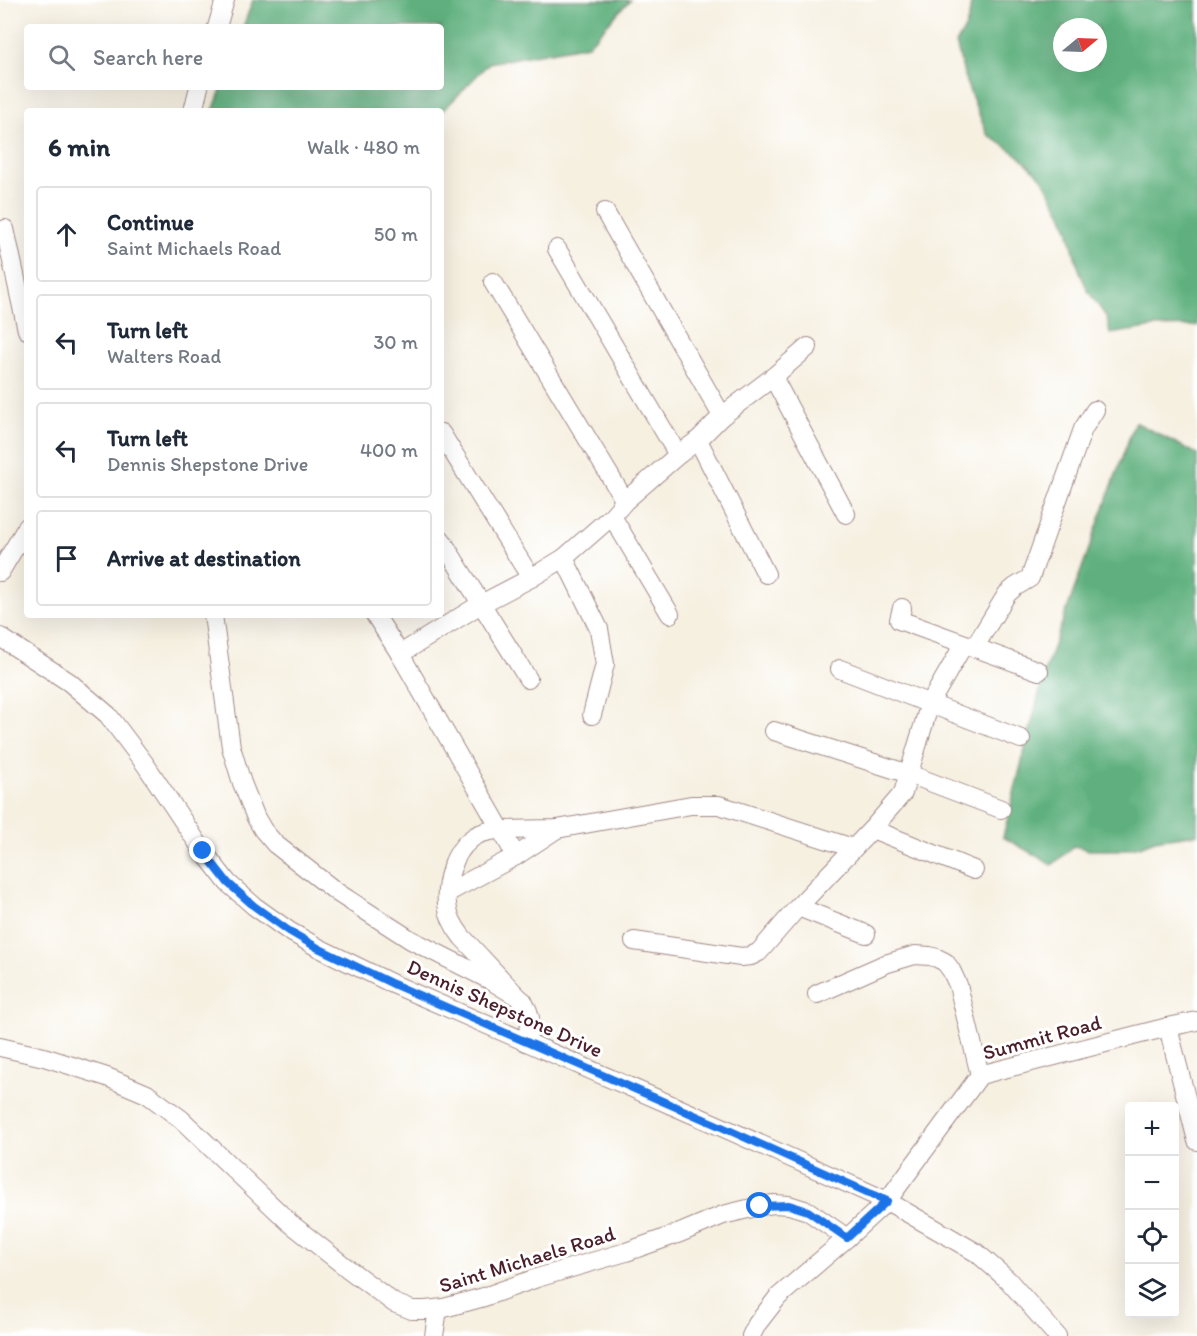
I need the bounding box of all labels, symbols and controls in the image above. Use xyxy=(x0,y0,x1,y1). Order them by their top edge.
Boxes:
north arrow xyxy=(1053,18,1107,72)
search box xyxy=(24,24,444,90)
icon: search xyxy=(45,41,78,74)
text: Search here xyxy=(93,44,203,71)
text: 6 min xyxy=(48,131,110,163)
text: Walk · 480 m xyxy=(307,135,420,159)
text: Continue xyxy=(107,209,194,236)
icon: ahead xyxy=(50,218,83,251)
text: 50 m xyxy=(374,222,418,246)
text: Saint Michaels Road xyxy=(107,236,281,260)
text: Turn left xyxy=(107,317,188,344)
icon: left xyxy=(50,326,83,359)
text: 30 m xyxy=(373,330,418,354)
text: Walters Road xyxy=(107,344,221,368)
text: Turn left xyxy=(107,425,188,452)
icon: left xyxy=(50,434,83,467)
text: 400 m xyxy=(360,438,418,462)
text: Dennis Shepstone Drive xyxy=(107,452,308,476)
icon: arrive xyxy=(50,542,83,575)
text: Arrive at destination xyxy=(107,545,301,572)
route end xyxy=(189,837,215,863)
street label: Dennis Shepstone Drive xyxy=(403,954,607,1062)
street label: Summit Road xyxy=(980,1009,1104,1065)
map controls xyxy=(1125,1102,1179,1318)
button: + xyxy=(1125,1102,1179,1156)
button: − xyxy=(1125,1156,1179,1210)
route start xyxy=(746,1192,772,1218)
button: locate xyxy=(1125,1210,1179,1264)
street label: Saint Michaels Road xyxy=(436,1220,618,1298)
button: layers xyxy=(1125,1264,1179,1318)

